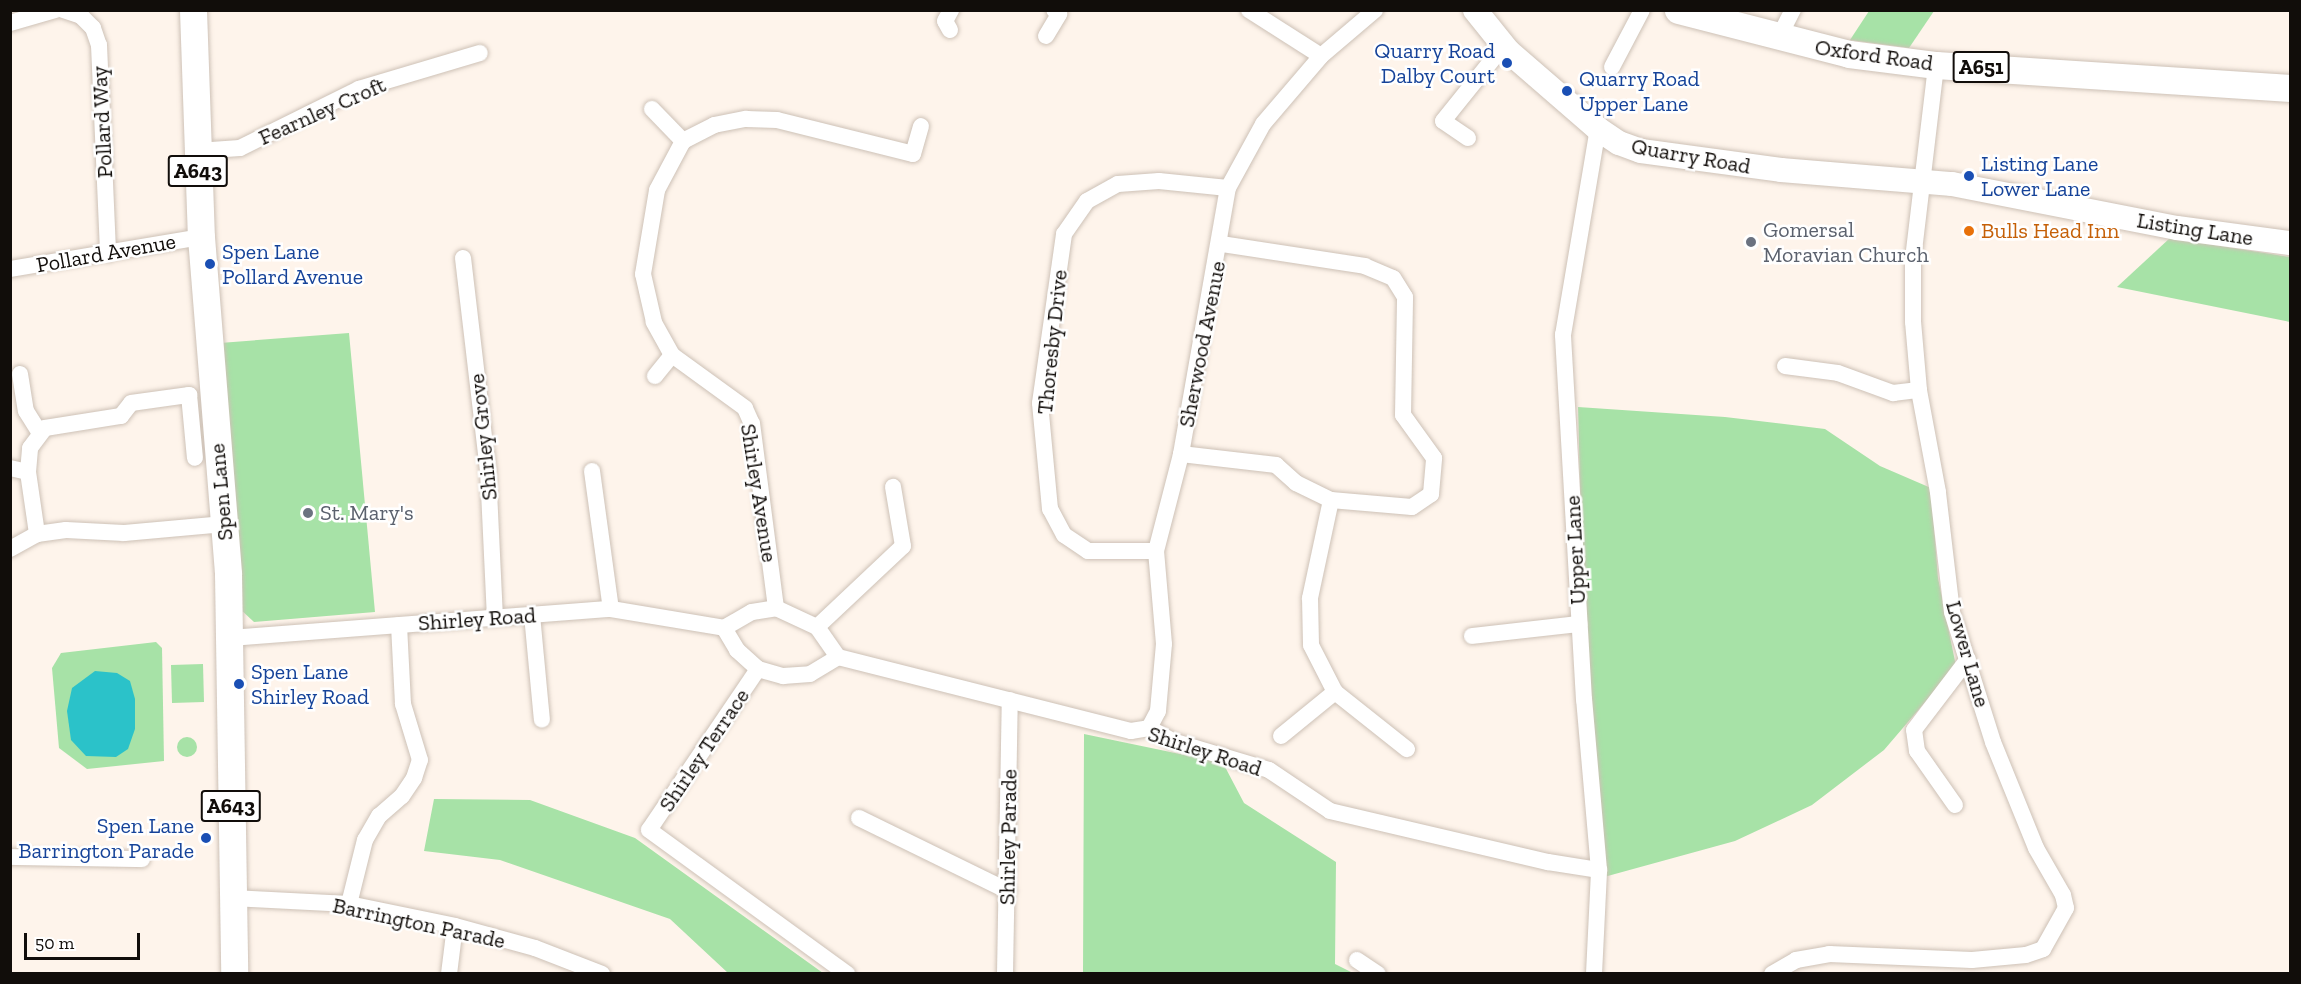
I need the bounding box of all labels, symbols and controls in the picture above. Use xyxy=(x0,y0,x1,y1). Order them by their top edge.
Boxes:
street label: Oxford Road xyxy=(1813,34,1935,76)
place label: Quarry Road Dalby Court xyxy=(1374,37,1495,88)
road number: A651 xyxy=(1952,49,2010,85)
marker: Quarry Road Dalby Court xyxy=(1500,56,1514,70)
street label: Pollard Way xyxy=(86,65,118,179)
place label: Quarry Road Upper Lane xyxy=(1579,65,1700,116)
street label: Fearnley Croft xyxy=(254,71,390,151)
marker: Quarry Road Upper Lane xyxy=(1560,84,1574,98)
street label: Quarry Road xyxy=(1629,132,1753,180)
place label: Listing Lane Lower Lane xyxy=(1981,150,2098,202)
road number: A643 xyxy=(166,153,230,189)
marker: Listing Lane Lower Lane xyxy=(1962,169,1976,183)
street label: Listing Lane xyxy=(2135,207,2255,251)
place label: Gomersal Moravian Church xyxy=(1763,216,1929,268)
place label: Bulls Head Inn xyxy=(1981,218,2119,244)
marker: Bulls Head Inn xyxy=(1962,224,1976,238)
street label: Pollard Avenue xyxy=(34,228,178,278)
marker: Gomersal Moravian Church xyxy=(1744,235,1758,249)
place label: Spen Lane Pollard Avenue xyxy=(222,238,364,290)
marker: Spen Lane Pollard Avenue xyxy=(203,257,217,271)
street label: Sherwood Avenue xyxy=(1173,258,1231,430)
street label: Thoresby Drive xyxy=(1031,268,1073,416)
street label: Shirley Grove xyxy=(463,372,503,502)
street label: Shirley Avenue xyxy=(735,421,783,565)
street label: Spen Lane xyxy=(204,442,238,542)
street label: Upper Lane xyxy=(1559,495,1591,605)
place label: St. Mary's xyxy=(320,500,414,526)
marker: St. Mary's xyxy=(301,506,315,520)
street label: Lower Lane xyxy=(1940,598,1996,710)
street label: Shirley Road xyxy=(417,602,537,636)
place label: Spen Lane Shirley Road xyxy=(251,658,370,710)
marker: Spen Lane Shirley Road xyxy=(232,677,246,691)
street label: Shirley Terrace xyxy=(653,683,755,817)
street label: Shirley Road xyxy=(1145,720,1265,782)
street label: Shirley Parade xyxy=(994,768,1022,906)
road number: A643 xyxy=(200,788,262,824)
place label: Spen Lane Barrington Parade xyxy=(18,812,194,864)
marker: Spen Lane Barrington Parade xyxy=(199,831,213,845)
street label: Barrington Parade xyxy=(330,892,508,954)
scale bar xyxy=(27,921,142,959)
text: 50 m xyxy=(35,932,74,954)

